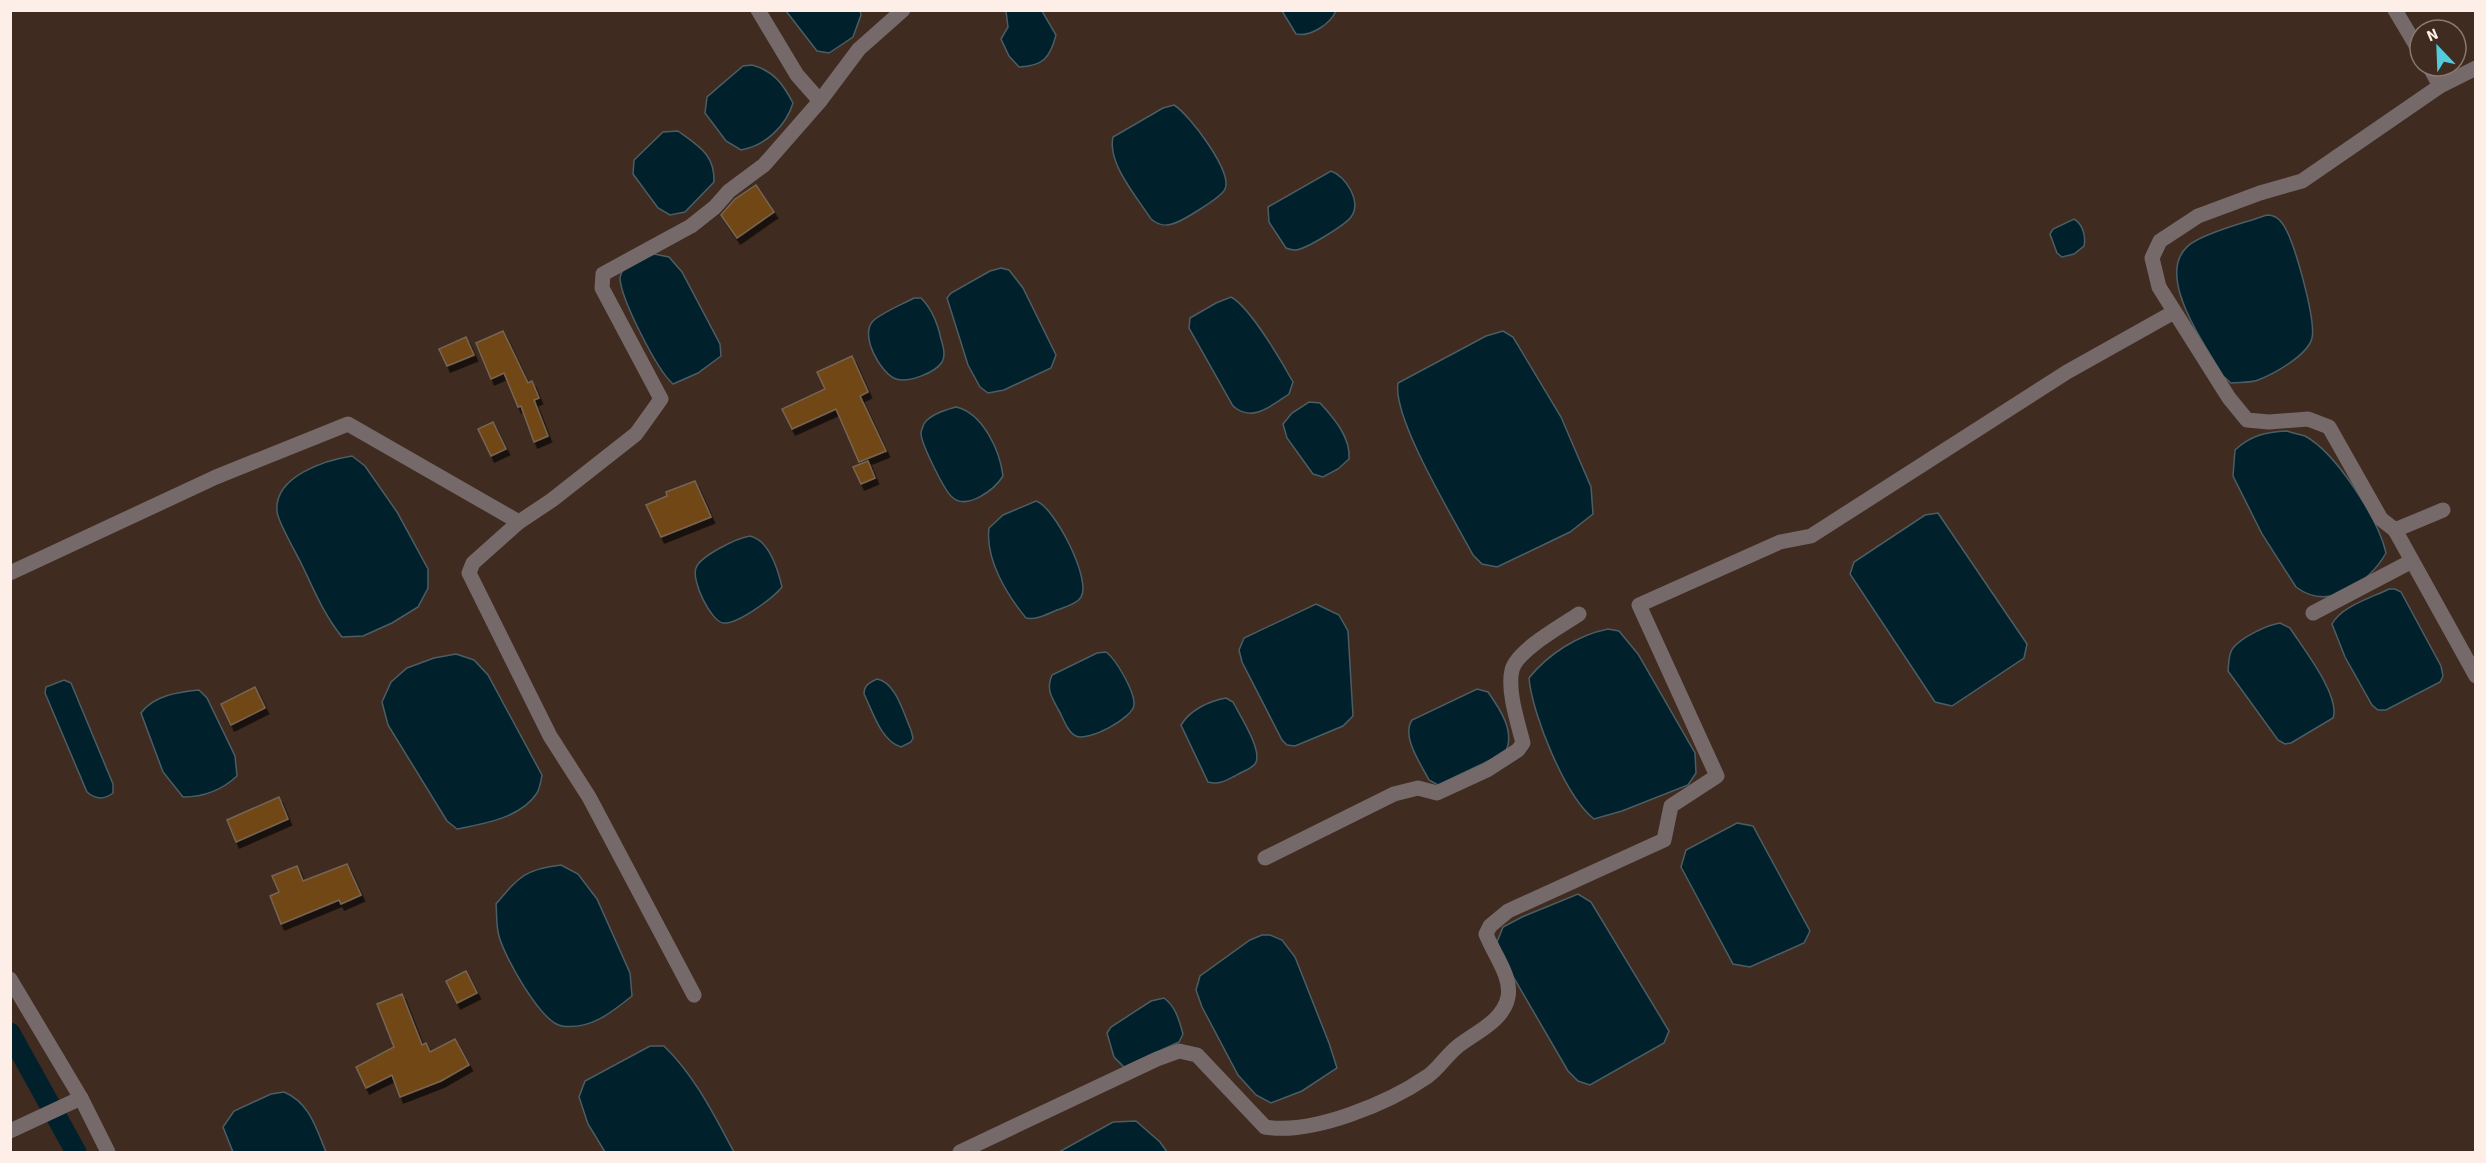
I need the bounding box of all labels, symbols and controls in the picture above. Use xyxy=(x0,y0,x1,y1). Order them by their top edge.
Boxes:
north arrow xyxy=(2408,18,2468,78)
text: N xyxy=(2423,23,2442,47)

